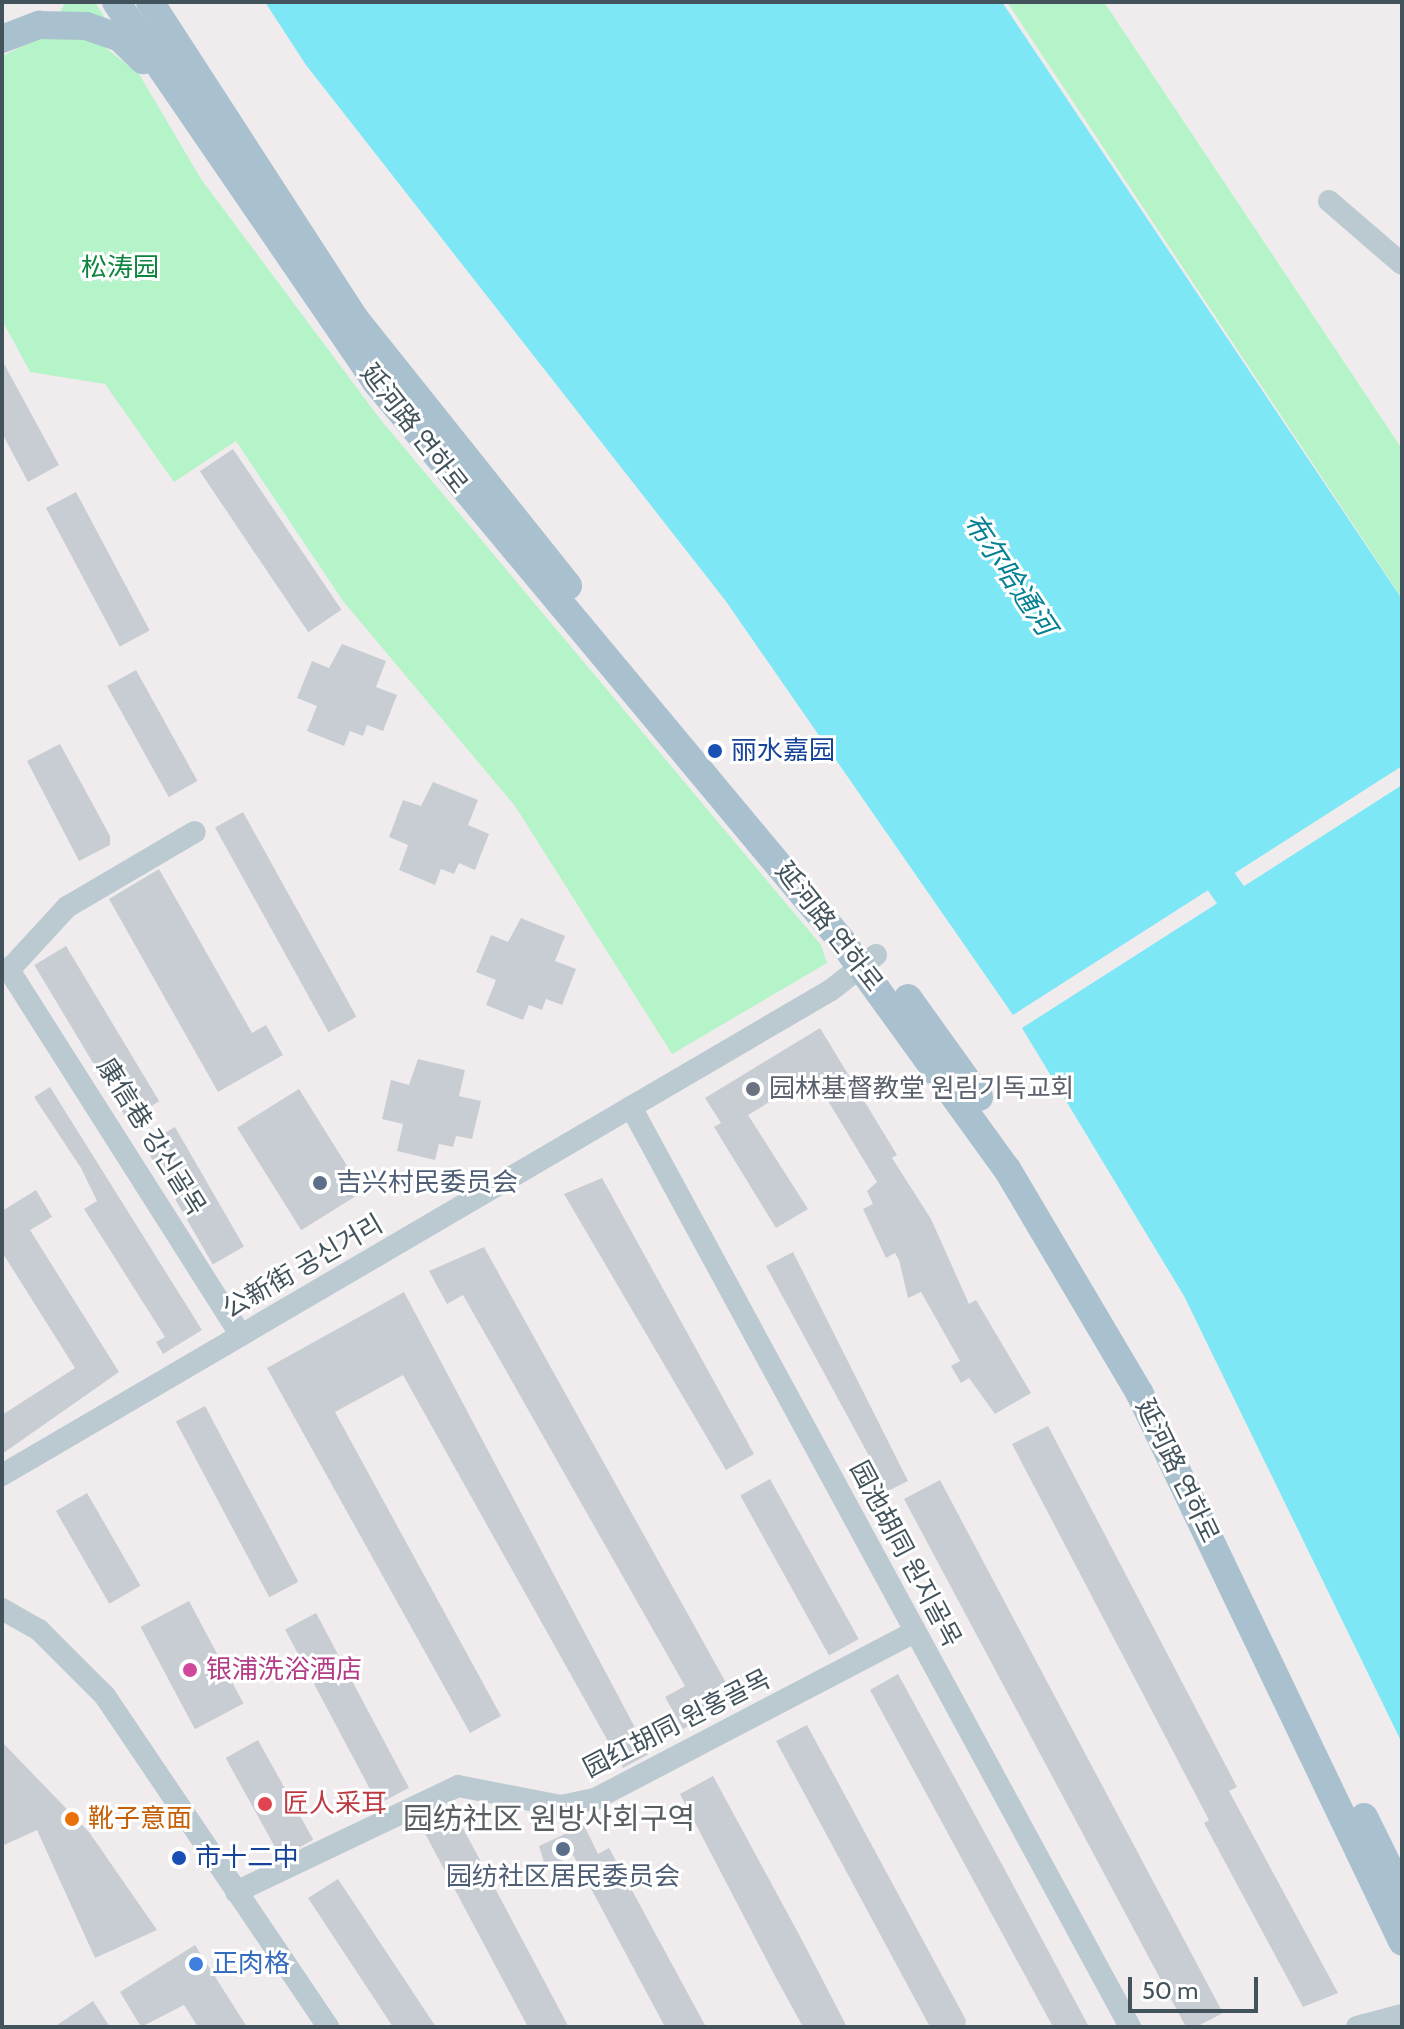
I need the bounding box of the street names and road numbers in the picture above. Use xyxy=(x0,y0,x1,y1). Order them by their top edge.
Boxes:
street label: 延河路 연하로 xyxy=(354,358,474,500)
street label: 延河路 연하로 xyxy=(769,856,889,998)
street label: 康信巷 강신골목 xyxy=(90,1053,212,1221)
street label: 公新街 공신거리 xyxy=(217,1209,389,1325)
street label: 延河路 연하로 xyxy=(1129,1394,1225,1548)
street label: 园池胡同 원지골목 xyxy=(843,1456,967,1652)
street label: 园红胡同 원홍골목 xyxy=(578,1663,776,1785)

